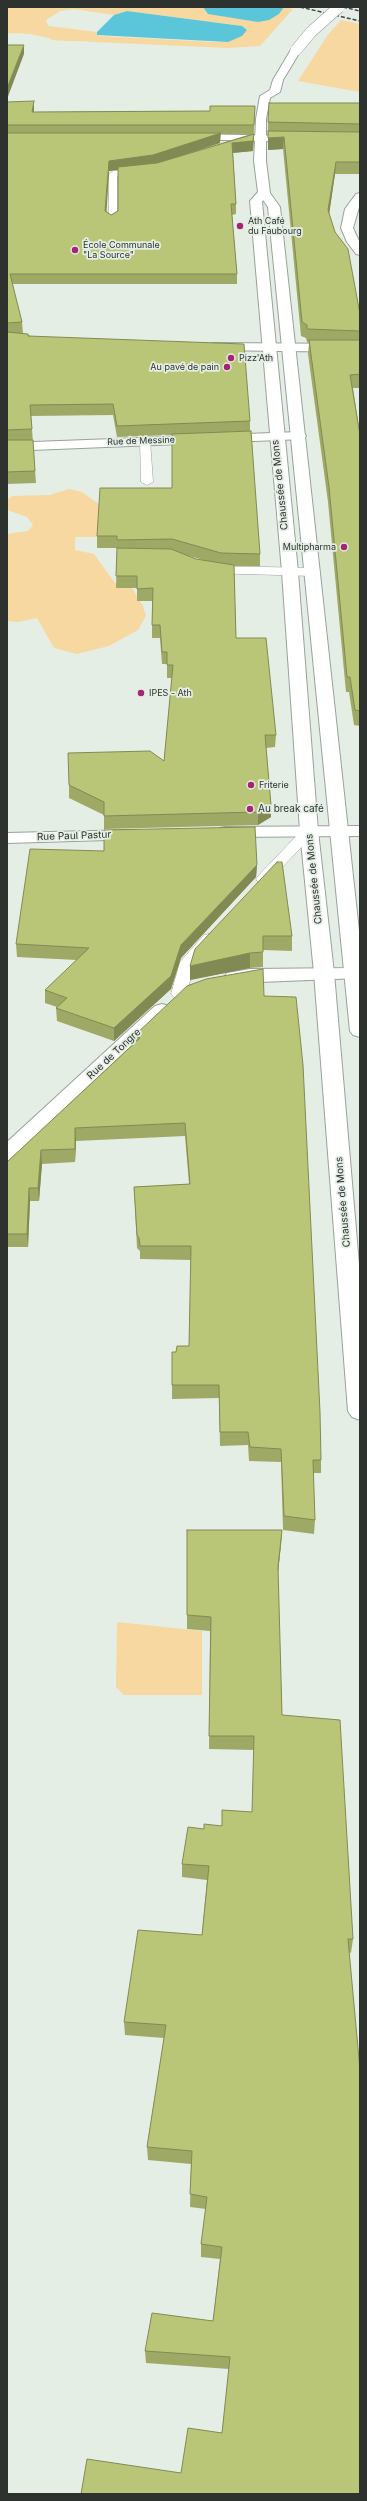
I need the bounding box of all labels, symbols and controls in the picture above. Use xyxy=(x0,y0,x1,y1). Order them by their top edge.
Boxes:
place label: Ath Café du Faubourg xyxy=(248,216,302,237)
marker: Ath Café du Faubourg xyxy=(235,221,245,231)
place label: École Communale "La Source" xyxy=(83,240,160,261)
marker: École Communale "La Source" xyxy=(70,245,80,255)
marker: Pizz'Ath xyxy=(226,353,236,363)
place label: Pizz'Ath xyxy=(239,353,273,363)
place label: Au pavé de pain xyxy=(150,362,219,372)
marker: Au pavé de pain xyxy=(222,362,232,372)
street label: Rue de Messine xyxy=(107,434,175,448)
street label: Chaussée de Mons xyxy=(269,439,291,531)
place label: Multipharma xyxy=(283,542,336,552)
marker: Multipharma xyxy=(339,542,349,552)
marker: IPES - Ath xyxy=(136,688,146,698)
place label: IPES - Ath xyxy=(149,688,192,698)
marker: Friterie xyxy=(246,780,256,790)
place label: Friterie xyxy=(259,780,289,790)
place label: Au break café xyxy=(258,803,324,815)
marker: Au break café xyxy=(245,804,255,814)
street label: Rue Paul Pastur xyxy=(37,829,111,843)
street label: Chaussée de Mons xyxy=(303,833,325,925)
street label: Rue de Tongre xyxy=(85,1026,143,1082)
street label: Chaussée de Mons xyxy=(333,1156,353,1248)

